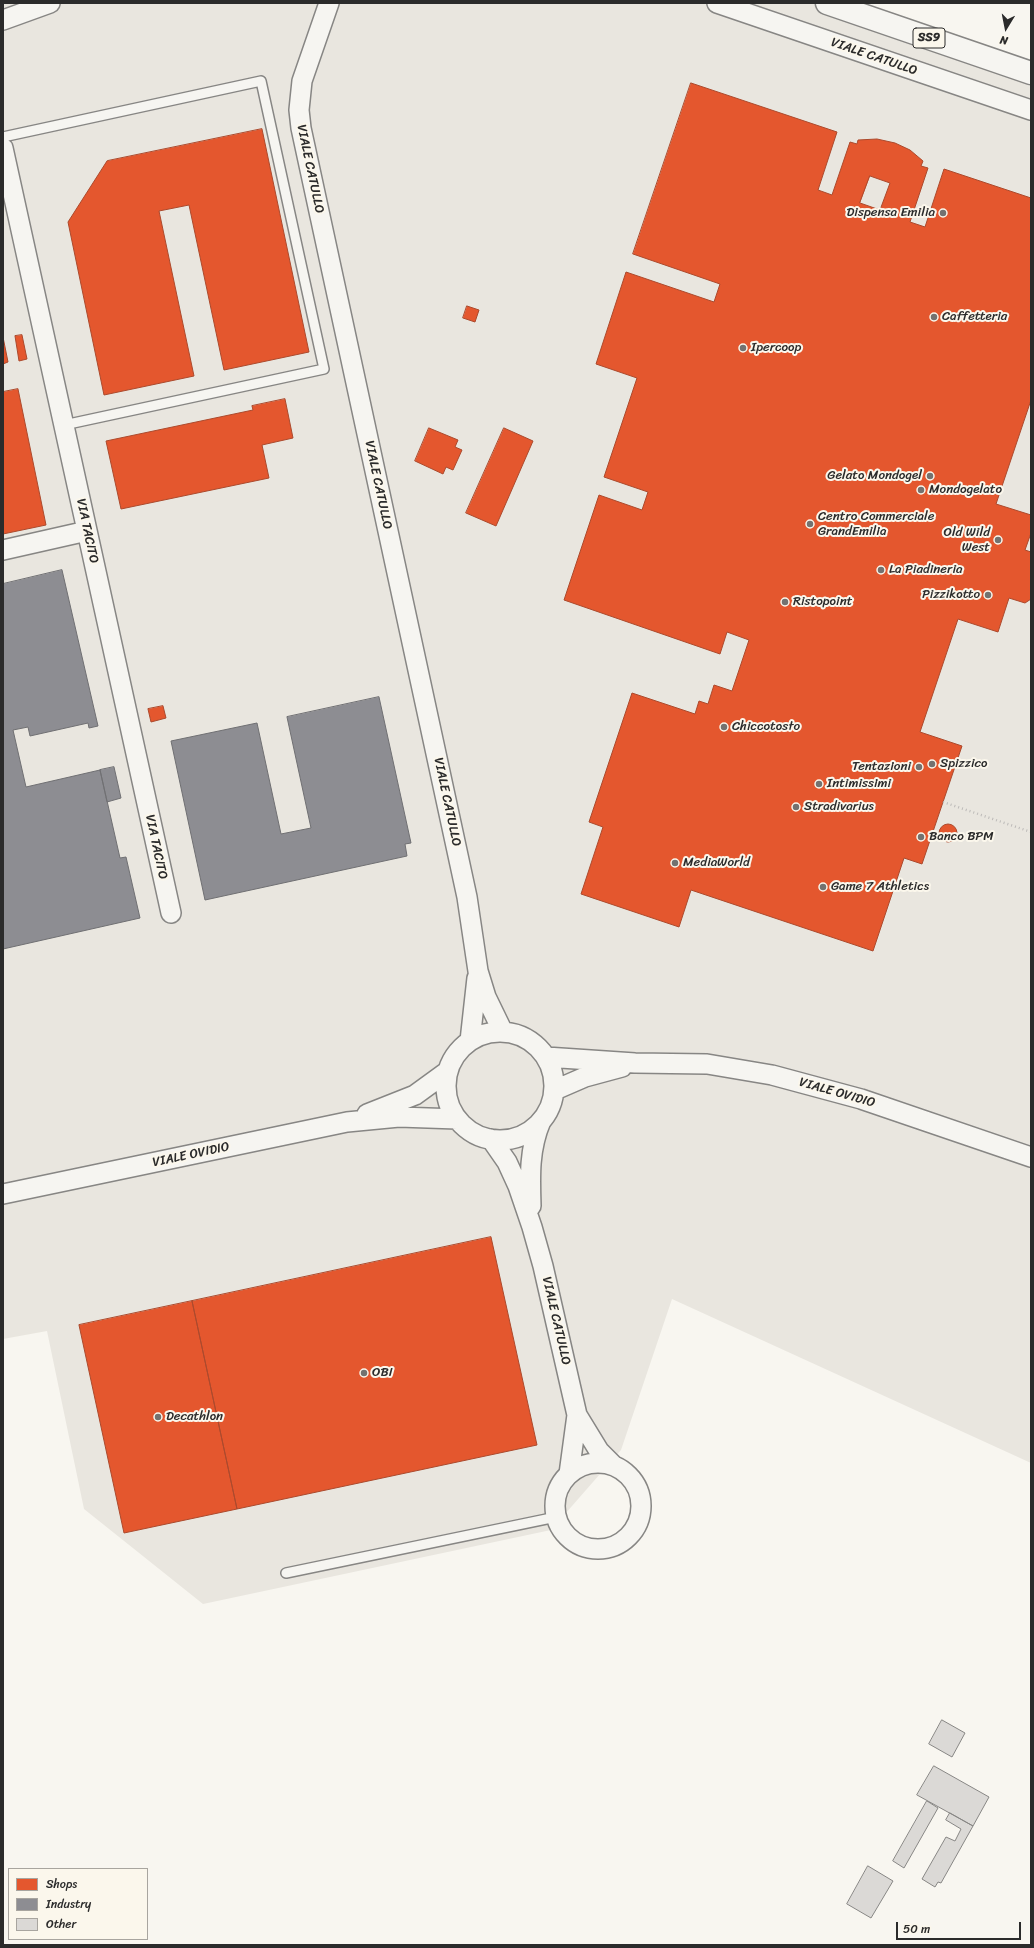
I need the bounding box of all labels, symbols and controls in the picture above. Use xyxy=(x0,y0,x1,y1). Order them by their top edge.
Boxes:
north arrow xyxy=(986,8,1026,48)
road number: SS9 xyxy=(913,28,945,48)
text: N xyxy=(998,30,1009,50)
street label: VIALE CATULLO xyxy=(829,35,919,79)
street label: VIALE CATULLO xyxy=(293,123,327,215)
place label: Dispensa Emilia xyxy=(847,205,935,221)
marker: Dispensa Emilia xyxy=(938,208,948,218)
place label: Caffetteria xyxy=(942,309,1007,325)
marker: Caffetteria xyxy=(929,312,939,322)
place label: Ipercoop xyxy=(751,340,801,356)
marker: Ipercoop xyxy=(738,343,748,353)
street label: VIALE CATULLO xyxy=(361,439,395,531)
place label: Gelato Mondogel xyxy=(827,468,922,484)
marker: Gelato Mondogel xyxy=(925,471,935,481)
place label: Mondogelato xyxy=(929,482,1002,498)
marker: Mondogelato xyxy=(916,485,926,495)
street label: VIA TACITO xyxy=(73,497,101,565)
place label: Centro Commerciale GrandEmilia xyxy=(818,509,934,540)
marker: Centro Commerciale GrandEmilia xyxy=(805,519,815,529)
place label: Old Wild West xyxy=(943,525,990,556)
marker: Old Wild West xyxy=(993,535,1003,545)
place label: La Piadineria xyxy=(889,562,962,578)
marker: La Piadineria xyxy=(876,565,886,575)
place label: Pizzikotto xyxy=(922,587,980,603)
marker: Pizzikotto xyxy=(983,590,993,600)
place label: Ristopoint xyxy=(793,594,852,610)
marker: Ristopoint xyxy=(780,597,790,607)
place label: Chiccotosto xyxy=(732,719,800,735)
marker: Chiccotosto xyxy=(719,722,729,732)
street label: VIALE CATULLO xyxy=(430,756,464,848)
place label: Spizzico xyxy=(940,756,987,772)
place label: Tentazioni xyxy=(852,759,911,775)
marker: Spizzico xyxy=(927,759,937,769)
marker: Tentazioni xyxy=(914,762,924,772)
place label: Intimissimi xyxy=(827,776,891,792)
marker: Intimissimi xyxy=(814,779,824,789)
place label: Stradivarius xyxy=(804,799,874,815)
marker: Stradivarius xyxy=(791,802,801,812)
street label: VIA TACITO xyxy=(142,813,170,881)
place label: Banco BPM xyxy=(929,829,994,845)
marker: Banco BPM xyxy=(916,832,926,842)
place label: MediaWorld xyxy=(683,855,750,871)
marker: MediaWorld xyxy=(670,858,680,868)
place label: Game 7 Athletics xyxy=(831,879,929,895)
marker: Game 7 Athletics xyxy=(818,882,828,892)
street label: VIALE OVIDIO xyxy=(797,1075,877,1111)
street label: VIALE OVIDIO xyxy=(151,1139,231,1171)
street label: VIALE CATULLO xyxy=(538,1275,574,1367)
place label: OBI xyxy=(372,1365,393,1381)
marker: OBI xyxy=(359,1368,369,1378)
place label: Decathlon xyxy=(166,1409,223,1425)
marker: Decathlon xyxy=(153,1412,163,1422)
legend xyxy=(8,1868,148,1940)
text: Shops xyxy=(46,1873,77,1895)
text: Industry xyxy=(46,1893,91,1915)
text: Other xyxy=(46,1913,76,1935)
scale bar xyxy=(898,1914,1023,1940)
text: 50 m xyxy=(903,1918,930,1940)

